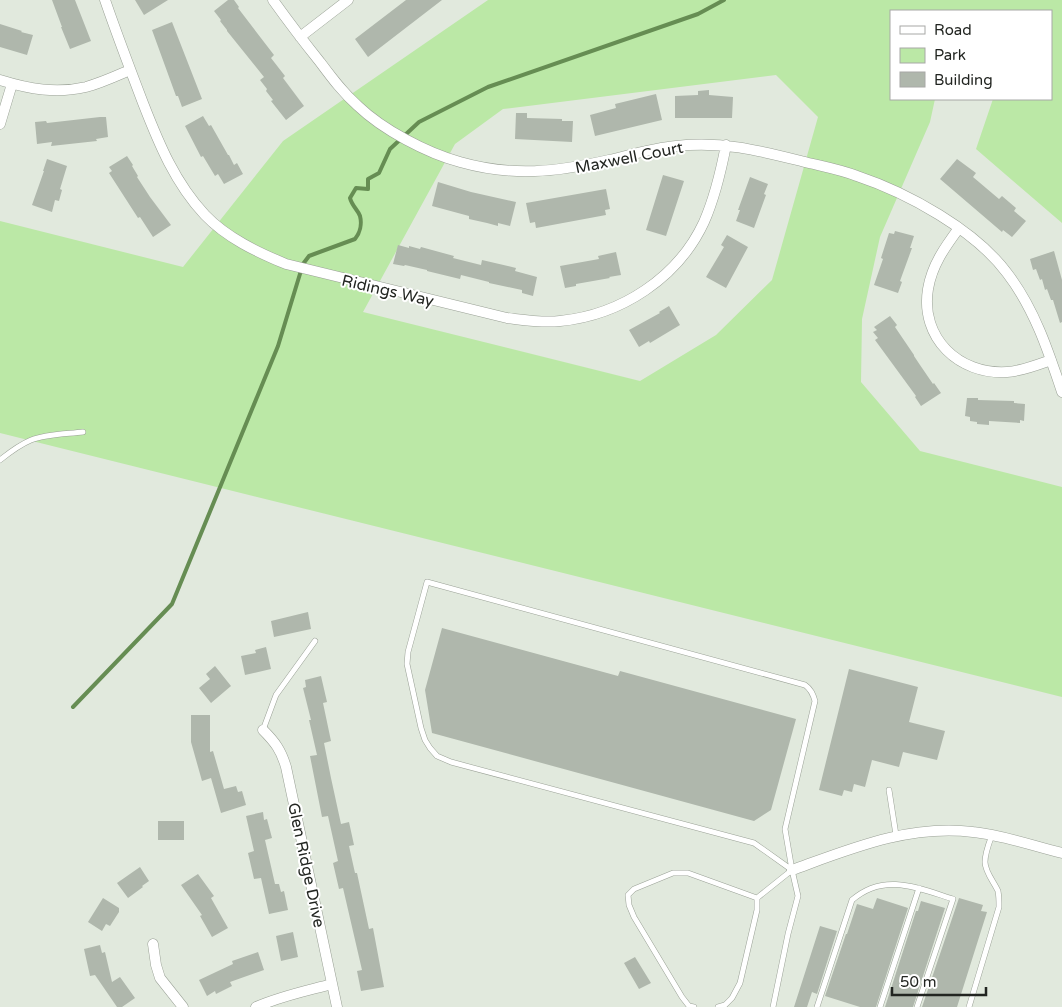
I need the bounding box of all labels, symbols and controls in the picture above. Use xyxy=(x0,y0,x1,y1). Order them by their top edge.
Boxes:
legend xyxy=(890,10,1052,100)
text: Road xyxy=(934,21,972,39)
text: Park xyxy=(934,46,966,64)
text: Building xyxy=(934,71,993,89)
street label: Maxwell Court xyxy=(573,138,685,178)
street label: Ridings Way xyxy=(340,271,436,311)
street label: Glen Ridge Drive xyxy=(283,801,329,930)
scale bar xyxy=(892,964,986,996)
text: 50 m xyxy=(900,973,937,991)

